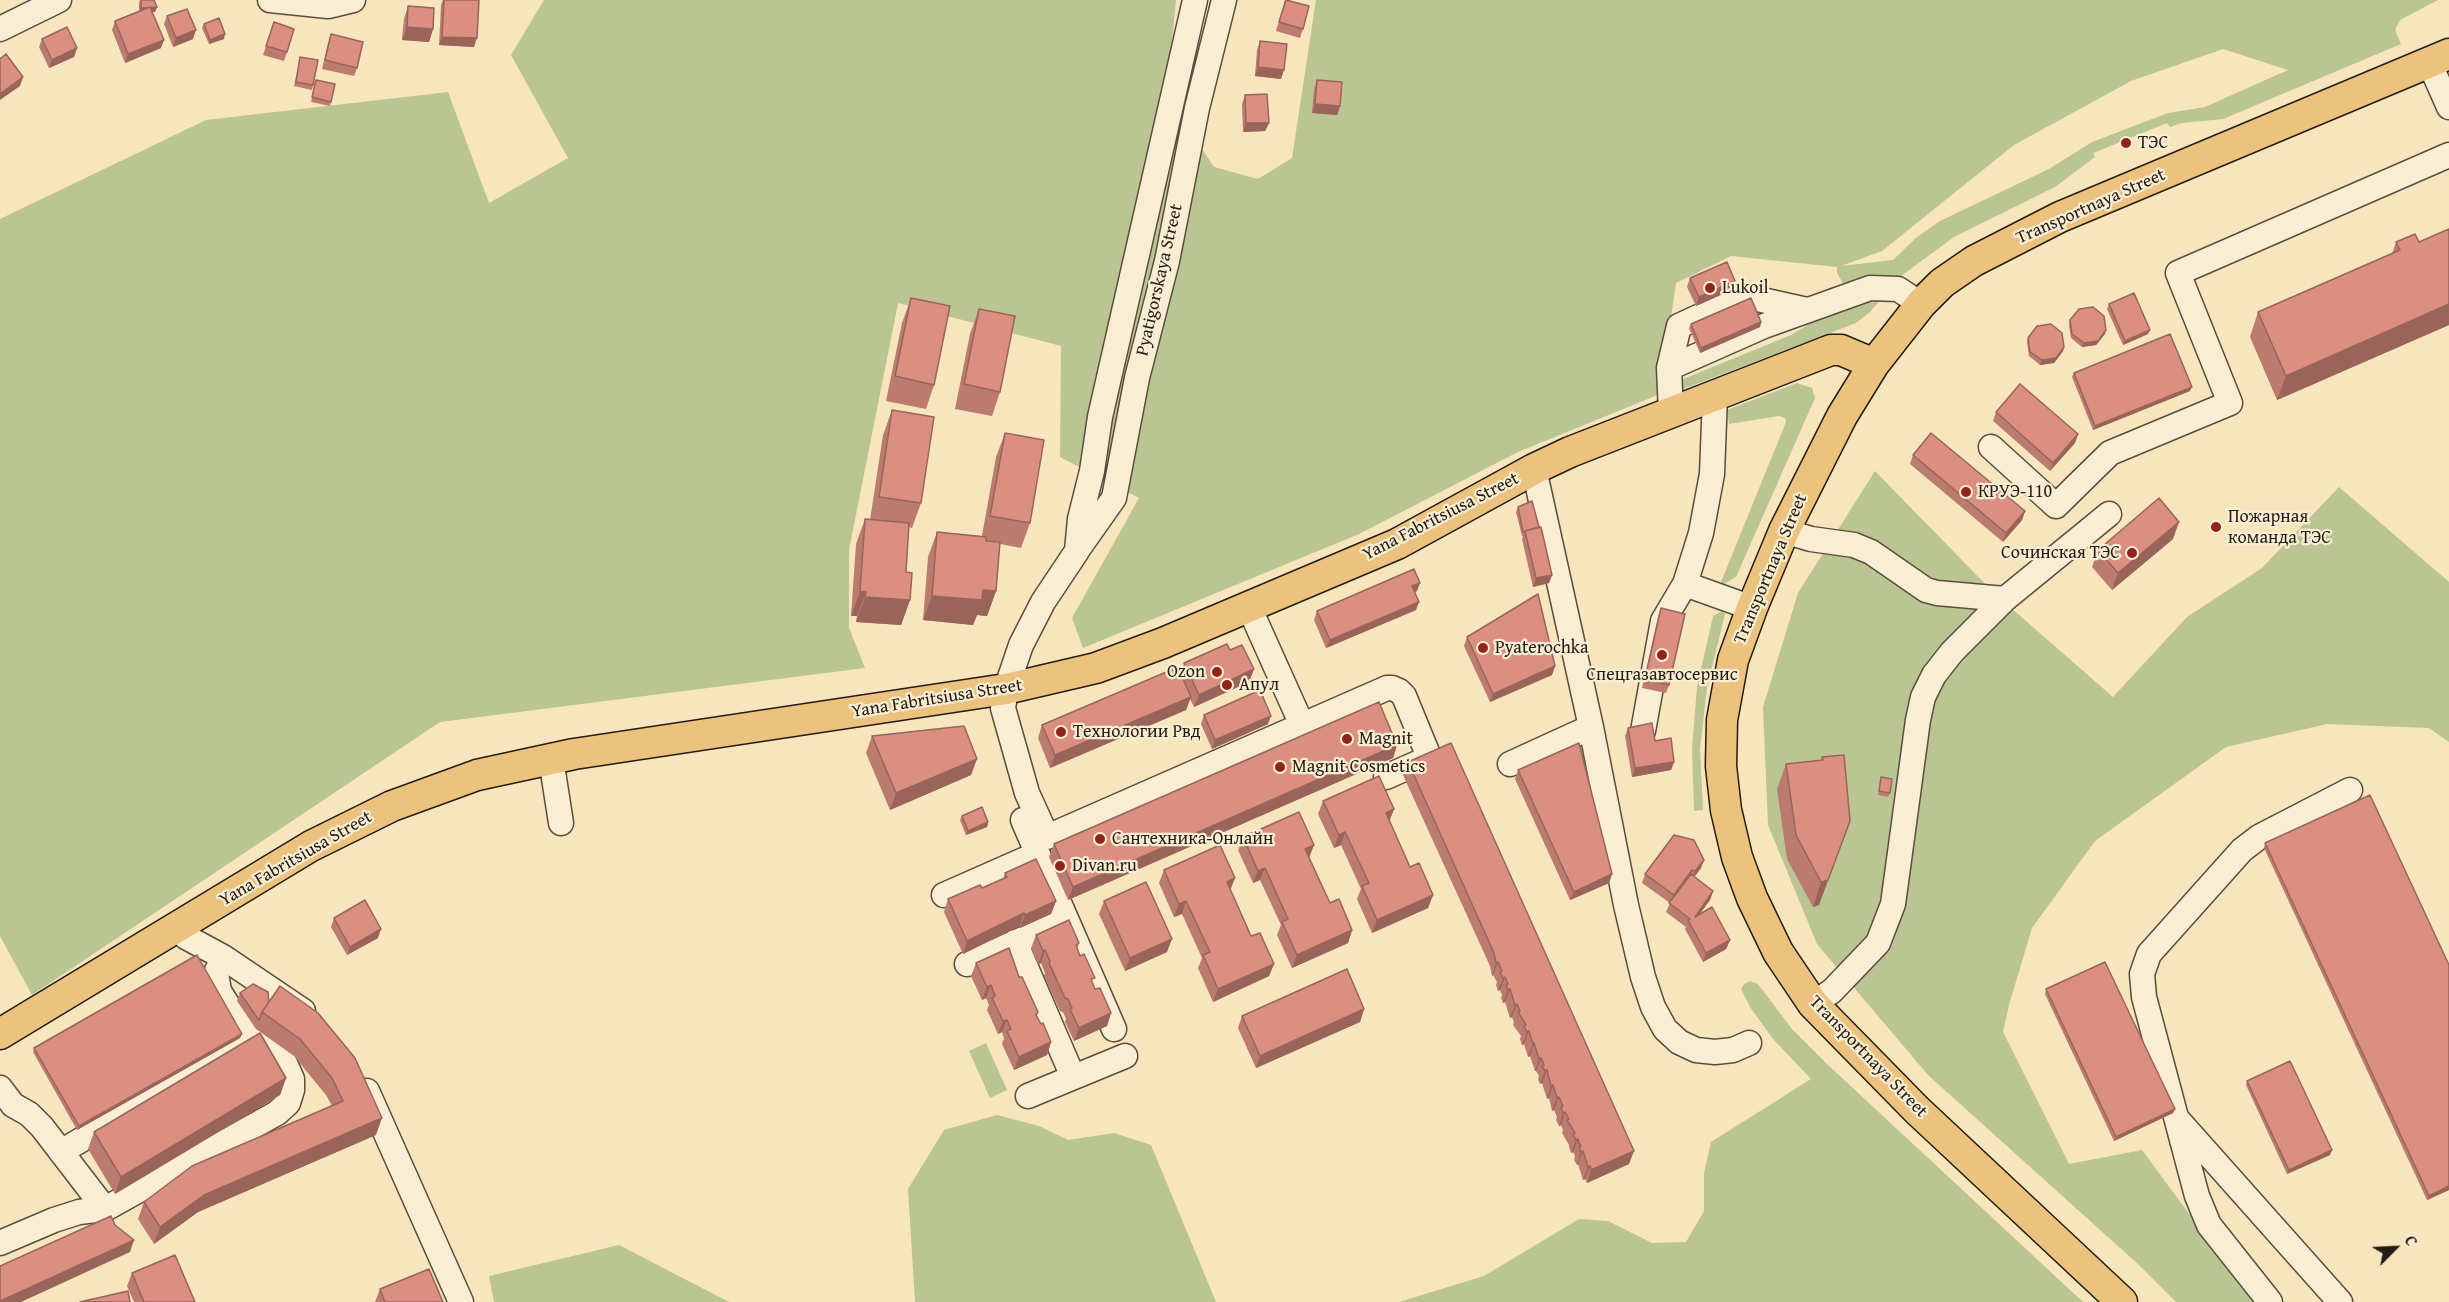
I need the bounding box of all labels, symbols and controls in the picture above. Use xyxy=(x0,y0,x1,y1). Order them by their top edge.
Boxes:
place label: ТЭС xyxy=(2138,132,2168,154)
marker: ТЭС xyxy=(2119,136,2133,150)
street label: Transportnaya Street xyxy=(2013,164,2169,250)
street label: Pyatigorskaya Street xyxy=(1132,202,1188,358)
place label: Lukoil xyxy=(1722,277,1769,299)
marker: Lukoil xyxy=(1703,281,1717,295)
street label: Yana Fabritsiusa Street xyxy=(1359,468,1523,566)
place label: КРУЭ-110 xyxy=(1978,481,2052,503)
marker: КРУЭ-110 xyxy=(1959,485,1973,499)
street label: Transportnaya Street xyxy=(1730,491,1812,647)
place label: Пожарная команда ТЭС xyxy=(2228,506,2331,548)
marker: Пожарная команда ТЭС xyxy=(2209,520,2223,534)
place label: Сочинская ТЭС xyxy=(2001,542,2120,564)
marker: Сочинская ТЭС xyxy=(2125,546,2139,560)
place label: Pyaterochka xyxy=(1495,637,1588,659)
marker: Pyaterochka xyxy=(1476,641,1490,655)
marker: Спецгазавтосервис xyxy=(1655,648,1669,662)
place label: Ozon xyxy=(1167,661,1205,683)
place label: Спецгазавтосервис xyxy=(1586,664,1738,686)
marker: Ozon xyxy=(1210,665,1224,679)
place label: Апул xyxy=(1239,674,1279,696)
street label: Yana Fabritsiusa Street xyxy=(850,675,1024,723)
marker: Апул xyxy=(1220,678,1234,692)
place label: Технологии Рвд xyxy=(1073,721,1201,743)
marker: Технологии Рвд xyxy=(1054,725,1068,739)
place label: Magnit xyxy=(1359,728,1413,750)
marker: Magnit xyxy=(1340,732,1354,746)
place label: Magnit Cosmetics xyxy=(1292,756,1425,778)
marker: Magnit Cosmetics xyxy=(1273,760,1287,774)
street label: Yana Fabritsiusa Street xyxy=(216,806,376,912)
place label: Сантехника-Онлайн xyxy=(1112,828,1273,850)
marker: Сантехника-Онлайн xyxy=(1093,832,1107,846)
place label: Divan.ru xyxy=(1072,855,1137,877)
marker: Divan.ru xyxy=(1053,859,1067,873)
street label: Transportnaya Street xyxy=(1804,992,1932,1122)
north arrow xyxy=(2365,1218,2425,1278)
text: С xyxy=(2399,1232,2424,1250)

